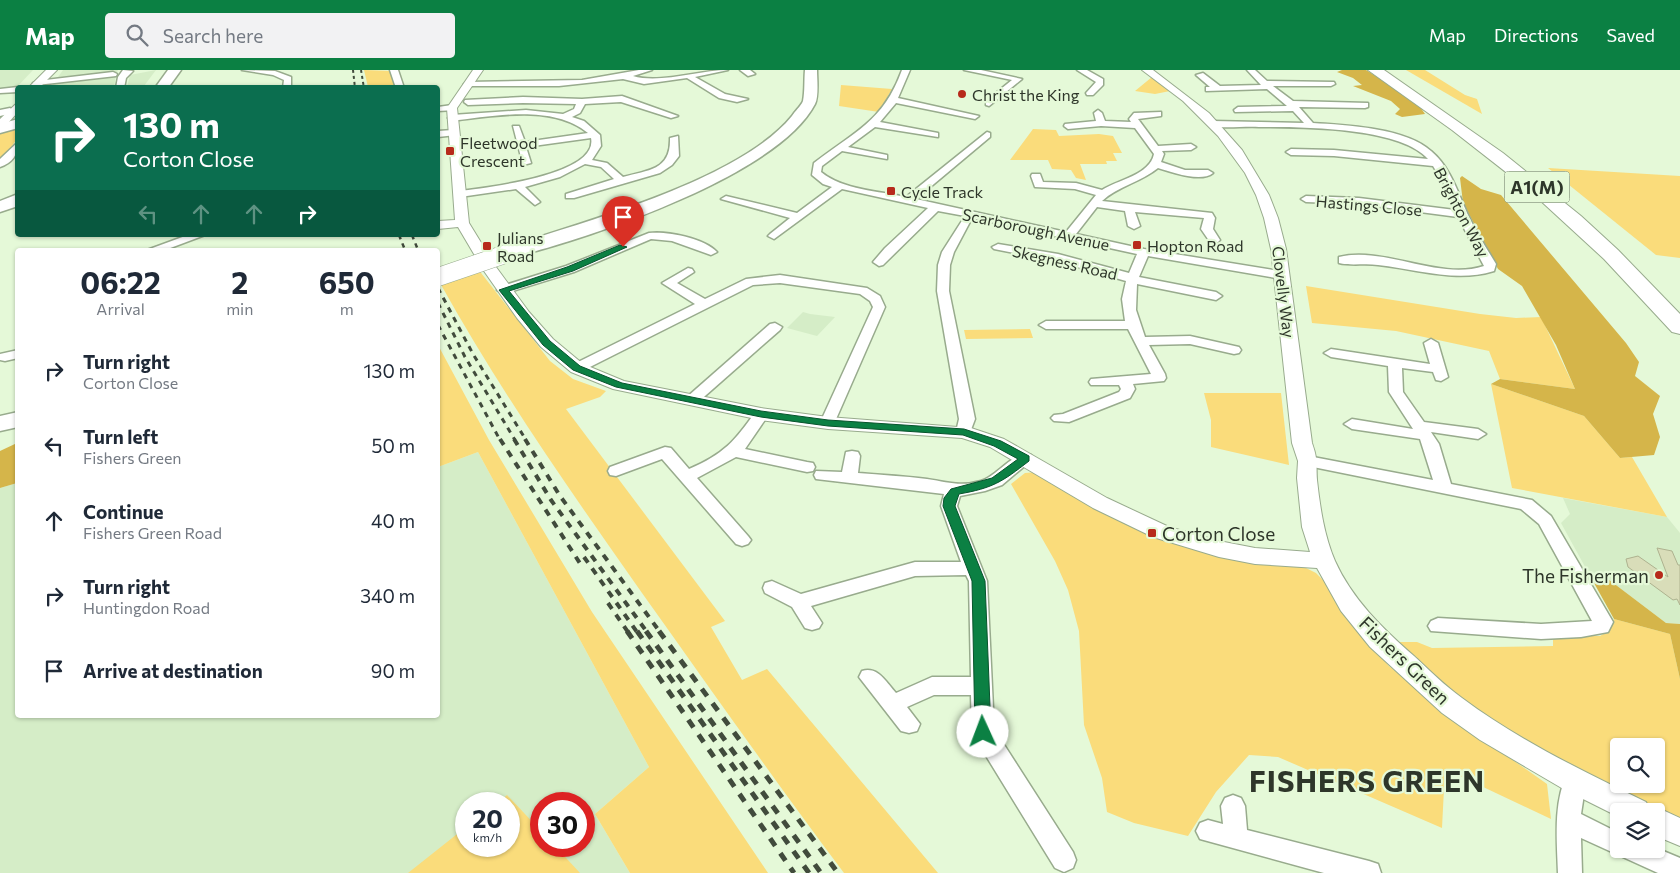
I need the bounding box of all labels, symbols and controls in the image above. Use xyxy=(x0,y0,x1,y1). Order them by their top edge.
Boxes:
search box xyxy=(105,13,455,58)
text: Map xyxy=(25,21,75,50)
icon: search xyxy=(123,21,151,49)
text: Search here xyxy=(163,24,263,47)
text: Map xyxy=(1429,24,1466,46)
text: Directions xyxy=(1494,24,1578,46)
text: Saved xyxy=(1606,24,1655,46)
place label: Christ the King xyxy=(972,85,1080,104)
marker: Christ the King xyxy=(956,88,968,100)
text: 130 m xyxy=(123,102,220,145)
icon: right xyxy=(40,105,105,170)
place label: Fleetwood Crescent xyxy=(460,133,537,170)
text: Corton Close xyxy=(123,145,254,172)
marker: Fleetwood Crescent xyxy=(444,145,456,157)
street label: Brighton Way xyxy=(1430,164,1494,260)
road number: A1(M) xyxy=(1504,171,1570,202)
place label: Cycle Track xyxy=(901,182,984,201)
marker: Cycle Track xyxy=(885,185,897,197)
street label: Hastings Close xyxy=(1315,191,1423,219)
pin xyxy=(602,196,644,247)
icon: left xyxy=(134,200,162,228)
icon: ahead xyxy=(187,200,215,228)
icon: ahead xyxy=(240,200,268,228)
icon: right xyxy=(293,200,321,228)
icon: arrive xyxy=(609,203,637,231)
street label: Scarborough Avenue xyxy=(961,204,1111,254)
place label: Julians Road xyxy=(497,228,544,265)
place label: Hopton Road xyxy=(1147,236,1244,255)
marker: Hopton Road xyxy=(1131,239,1143,251)
marker: Julians Road xyxy=(481,240,493,252)
street label: Skegness Road xyxy=(1011,241,1119,283)
street label: Clovelly Way xyxy=(1269,245,1299,339)
text: 06:22 xyxy=(80,263,161,300)
text: 2 xyxy=(231,263,248,300)
text: 650 xyxy=(319,263,375,300)
text: Arrival xyxy=(96,299,145,318)
text: min xyxy=(226,299,253,318)
text: m xyxy=(340,299,354,318)
text: Turn right xyxy=(83,350,170,373)
icon: right xyxy=(40,357,68,385)
text: 130 m xyxy=(363,359,415,382)
text: Corton Close xyxy=(83,373,178,392)
text: Turn left xyxy=(83,425,158,448)
icon: left xyxy=(40,432,68,460)
text: 50 m xyxy=(371,434,415,457)
text: Fishers Green xyxy=(83,448,182,467)
text: Continue xyxy=(83,500,163,523)
icon: ahead xyxy=(40,507,68,535)
text: 40 m xyxy=(371,509,415,532)
place label: Corton Close xyxy=(1162,522,1275,545)
text: Fishers Green Road xyxy=(83,523,222,542)
marker: Corton Close xyxy=(1146,527,1158,539)
place label: The Fisherman xyxy=(1522,564,1649,587)
marker: The Fisherman xyxy=(1653,569,1665,581)
text: Turn right xyxy=(83,575,170,598)
icon: right xyxy=(40,582,68,610)
text: 340 m xyxy=(360,584,415,607)
text: Huntingdon Road xyxy=(83,598,210,617)
street label: Fishers Green xyxy=(1355,611,1455,709)
icon: arrive xyxy=(40,657,68,685)
text: Arrive at destination xyxy=(83,659,263,682)
text: 90 m xyxy=(371,659,415,682)
position arrow xyxy=(956,705,1008,757)
map controls xyxy=(1610,738,1665,858)
button: search xyxy=(1610,738,1665,793)
district label: FISHERS GREEN xyxy=(1249,763,1485,798)
speed limit sign: 30 xyxy=(530,792,595,857)
text: 20 xyxy=(472,803,503,833)
button: layers xyxy=(1610,803,1665,858)
text: km/h xyxy=(473,830,502,844)

